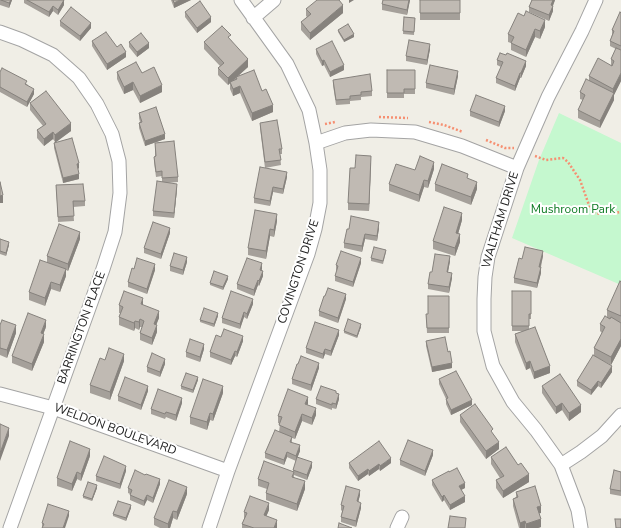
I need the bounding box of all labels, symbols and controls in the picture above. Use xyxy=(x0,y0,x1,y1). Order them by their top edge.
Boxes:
street label: WALTHAM DRIVE xyxy=(479,170,523,270)
park label: Mushroom Park xyxy=(531,203,615,217)
street label: COVINGTON DRIVE xyxy=(275,218,323,326)
street label: BARRINGTON PLACE xyxy=(55,270,109,386)
street label: WELDON BOULEVARD xyxy=(52,401,178,459)

